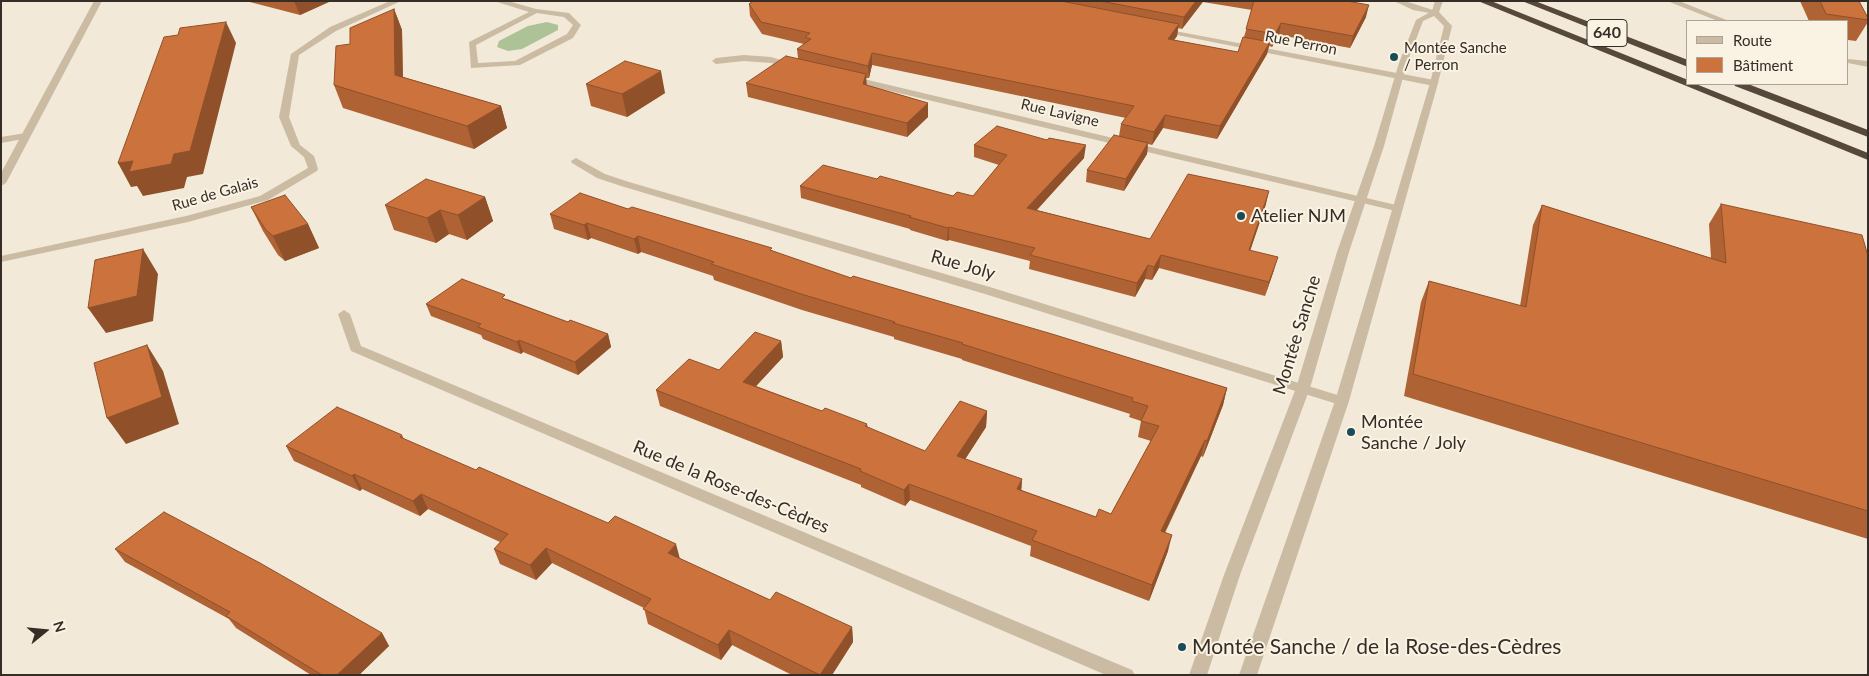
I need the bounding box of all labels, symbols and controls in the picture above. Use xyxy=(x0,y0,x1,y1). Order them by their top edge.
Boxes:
road number: 640 xyxy=(1587,19,1627,46)
legend xyxy=(1686,20,1849,85)
street label: Rue Perron xyxy=(1263,27,1339,59)
text: Route xyxy=(1733,31,1772,49)
place label: Montée Sanche / Perron xyxy=(1404,39,1507,74)
marker: Montée Sanche / Perron xyxy=(1388,51,1400,63)
text: Bâtiment xyxy=(1733,56,1793,74)
street label: Rue Lavigne xyxy=(1019,95,1101,131)
street label: Rue de Galais xyxy=(170,173,260,215)
place label: Atelier NJM xyxy=(1251,205,1346,227)
marker: Atelier NJM xyxy=(1235,210,1247,222)
street label: Rue Joly xyxy=(928,246,998,284)
street label: Montée Sanche xyxy=(1269,273,1325,397)
place label: Montée Sanche / Joly xyxy=(1361,411,1466,454)
marker: Montée Sanche / Joly xyxy=(1345,426,1357,438)
street label: Rue de la Rose-des-Cèdres xyxy=(630,436,832,538)
north arrow xyxy=(20,606,70,656)
text: N xyxy=(50,619,70,634)
place label: Montée Sanche / de la Rose-des-Cèdres xyxy=(1192,634,1561,660)
marker: Montée Sanche / de la Rose-des-Cèdres xyxy=(1176,641,1188,653)

